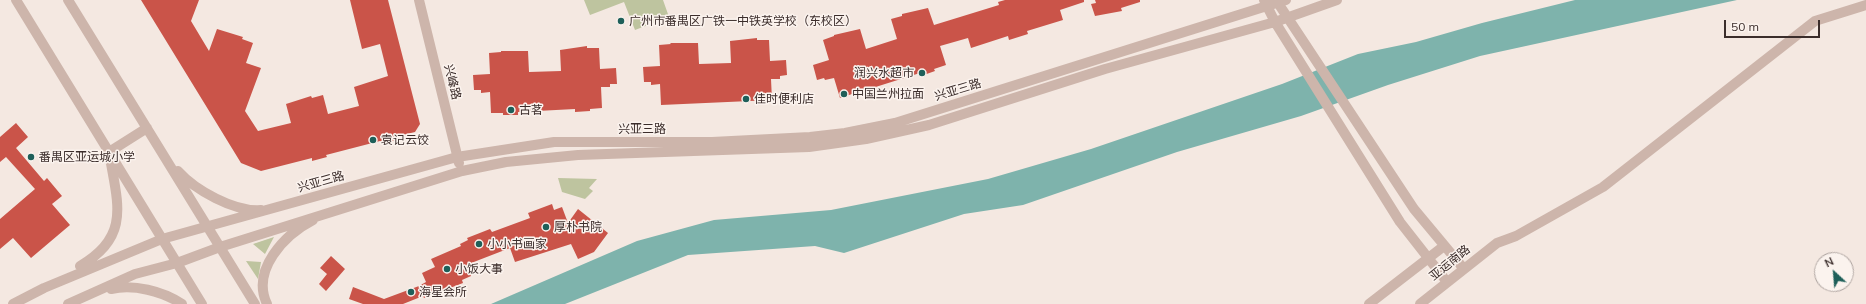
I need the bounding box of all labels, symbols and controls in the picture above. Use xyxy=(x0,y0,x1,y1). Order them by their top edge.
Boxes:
scale bar xyxy=(1726,12,1822,38)
place label: 广州市番禺区广铁一中铁英学校（东校区） xyxy=(629,14,857,28)
marker: 广州市番禺区广铁一中铁英学校（东校区） xyxy=(616,16,626,26)
text: 50 m xyxy=(1731,19,1759,34)
street label: 兴峰路 xyxy=(441,63,463,101)
place label: 润兴水超市 xyxy=(854,66,914,80)
marker: 润兴水超市 xyxy=(917,68,927,78)
street label: 兴亚三路 xyxy=(933,76,983,104)
place label: 中国兰州拉面 xyxy=(852,87,924,101)
marker: 中国兰州拉面 xyxy=(839,89,849,99)
place label: 佳时便利店 xyxy=(754,92,814,106)
marker: 佳时便利店 xyxy=(741,94,751,104)
place label: 古茗 xyxy=(519,103,543,117)
marker: 古茗 xyxy=(506,105,516,115)
street label: 兴亚三路 xyxy=(618,122,666,136)
place label: 袁记云饺 xyxy=(381,133,429,147)
marker: 袁记云饺 xyxy=(368,135,378,145)
place label: 番禺区亚运城小学 xyxy=(39,150,135,164)
marker: 番禺区亚运城小学 xyxy=(26,152,36,162)
street label: 兴亚三路 xyxy=(296,168,346,196)
place label: 厚朴书院 xyxy=(554,220,602,234)
marker: 厚朴书院 xyxy=(541,222,551,232)
place label: 小小书画家 xyxy=(487,237,547,251)
marker: 小小书画家 xyxy=(474,239,484,249)
street label: 亚运南路 xyxy=(1427,242,1473,284)
north arrow xyxy=(1814,252,1854,292)
text: N xyxy=(1822,254,1836,270)
place label: 小饭大事 xyxy=(455,262,503,276)
marker: 小饭大事 xyxy=(442,264,452,274)
place label: 海星会所 xyxy=(419,285,467,299)
marker: 海星会所 xyxy=(406,287,416,297)

